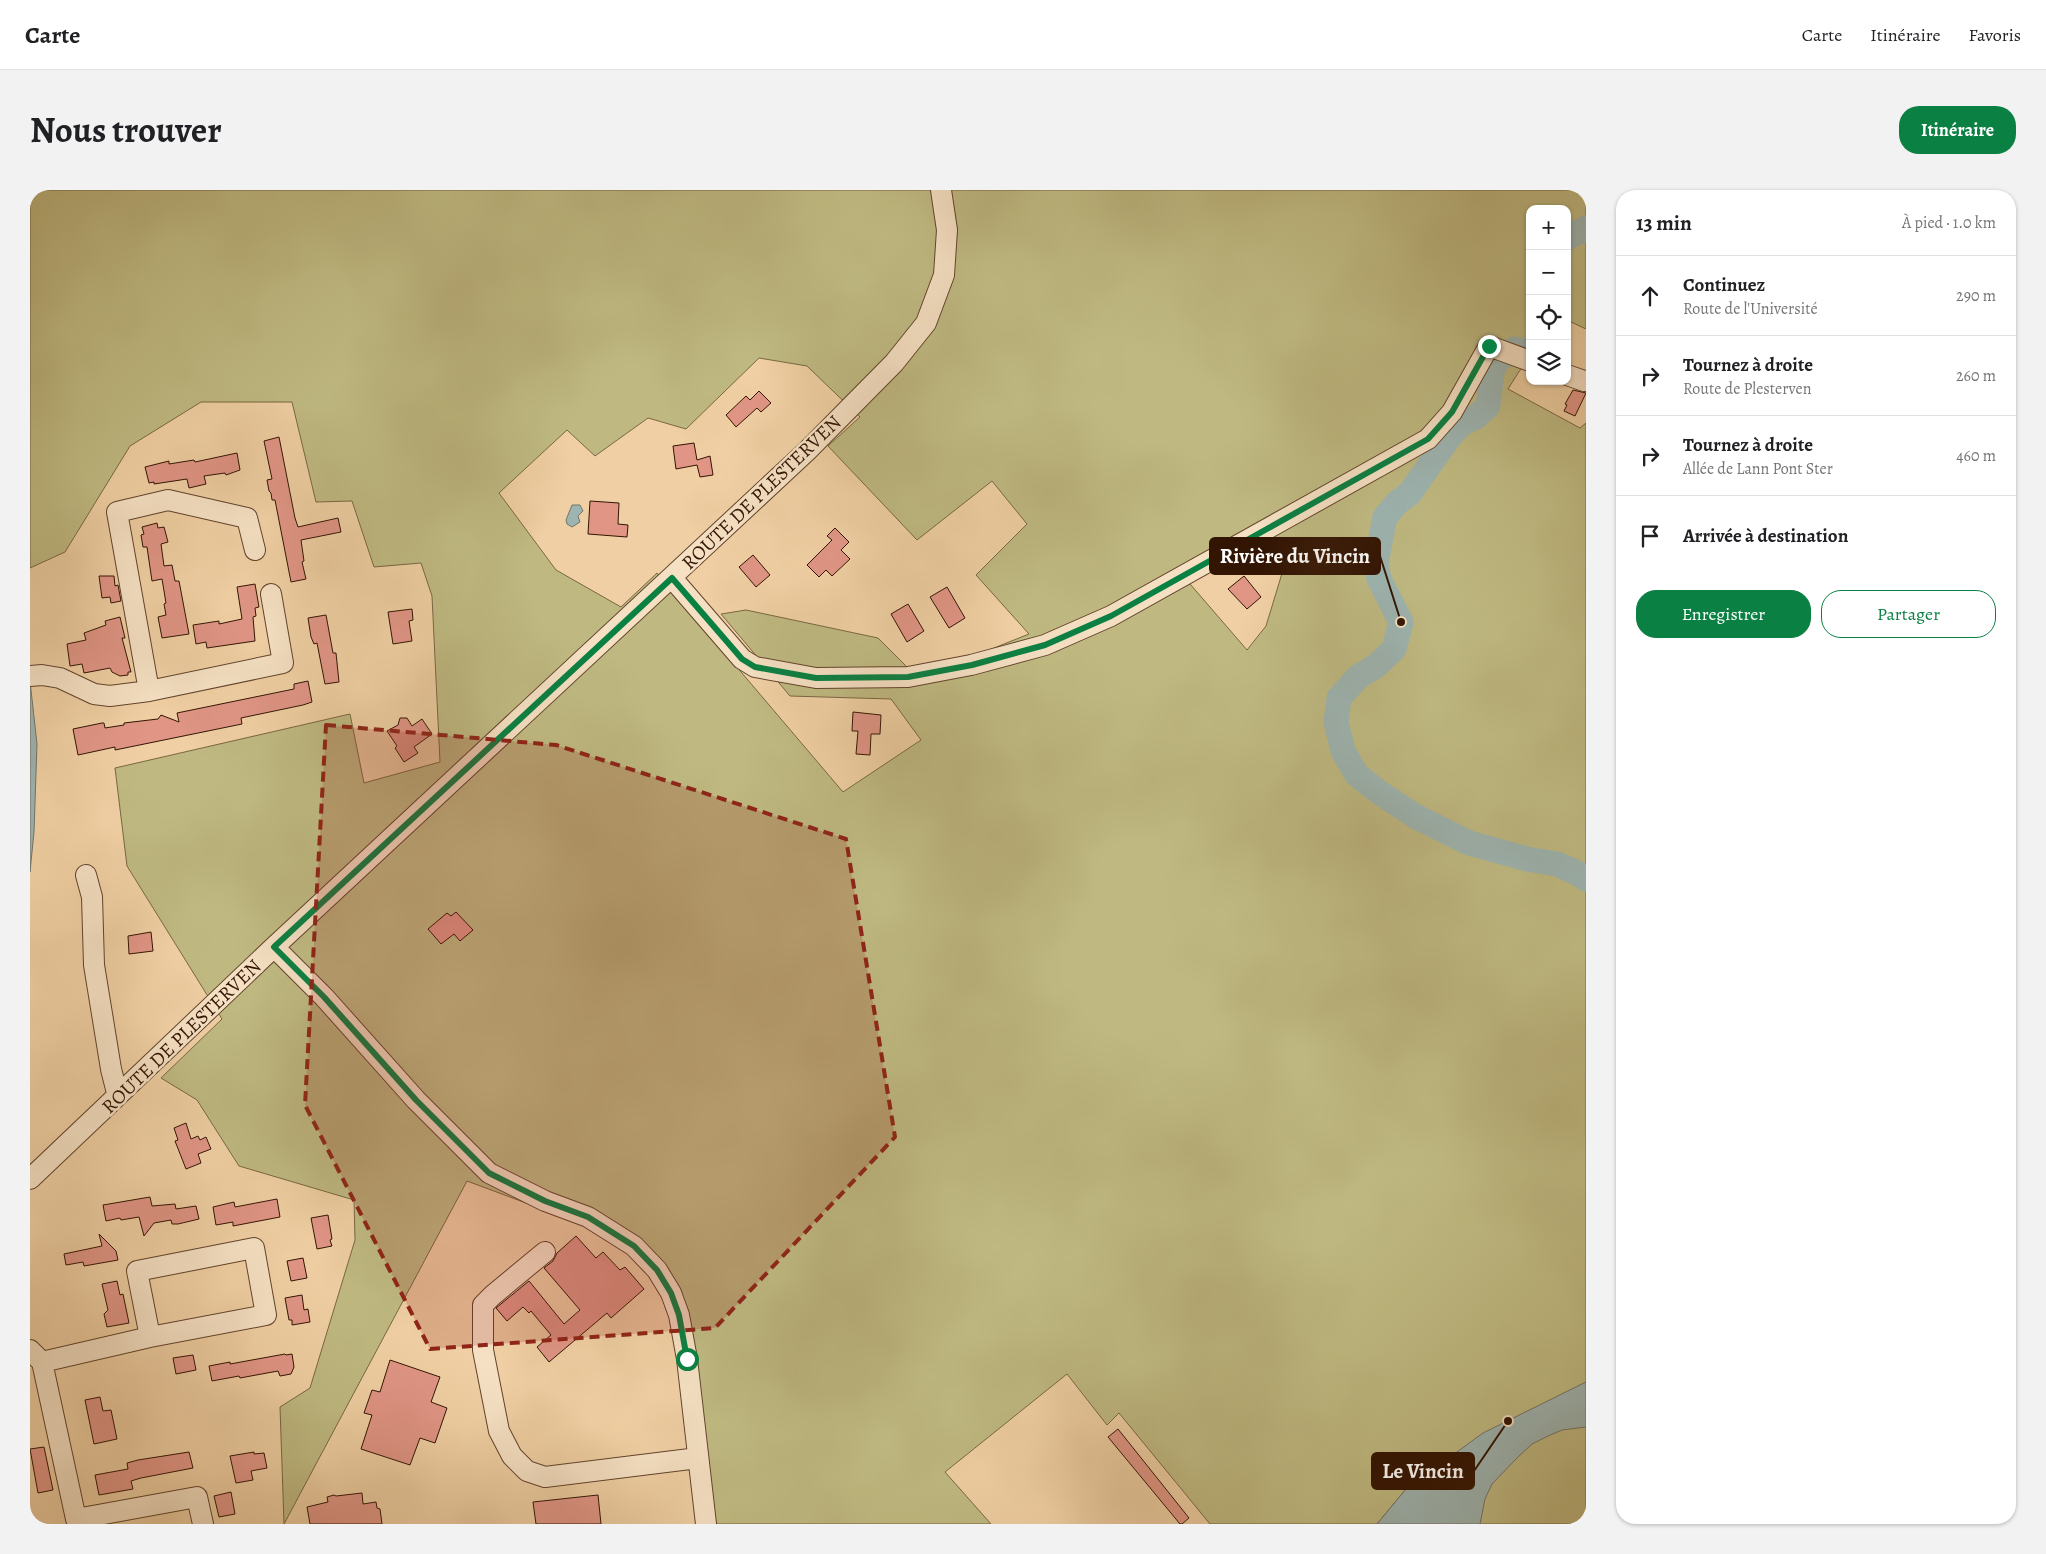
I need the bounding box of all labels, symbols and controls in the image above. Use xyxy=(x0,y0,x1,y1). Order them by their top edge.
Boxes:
text: Carte xyxy=(25,19,80,51)
text: Carte xyxy=(1802,23,1842,47)
text: Itinéraire xyxy=(1870,23,1941,47)
text: Favoris xyxy=(1969,23,2021,47)
text: Nous trouver xyxy=(30,106,222,154)
button: Itinéraire xyxy=(1899,106,2016,154)
map controls xyxy=(1526,205,1571,385)
button: + xyxy=(1526,205,1571,250)
text: 13 min xyxy=(1636,209,1692,237)
text: À pied · 1.0 km xyxy=(1902,212,1996,234)
button: − xyxy=(1526,250,1571,295)
text: Continuez xyxy=(1683,272,1765,298)
icon: ahead xyxy=(1636,282,1664,310)
text: 290 m xyxy=(1956,285,1996,307)
button: locate xyxy=(1526,295,1571,340)
text: Route de l'Université xyxy=(1683,298,1818,320)
route end xyxy=(1478,335,1501,358)
button: layers xyxy=(1526,340,1571,385)
text: Tournez à droite xyxy=(1683,352,1813,378)
icon: right xyxy=(1636,362,1664,390)
text: 260 m xyxy=(1956,365,1996,387)
text: Route de Plesterven xyxy=(1683,378,1811,400)
street label: ROUTE DE PLESTERVEN xyxy=(676,409,847,576)
text: Tournez à droite xyxy=(1683,432,1813,458)
icon: right xyxy=(1636,442,1664,470)
text: 460 m xyxy=(1956,445,1996,467)
text: Allée de Lann Pont Ster xyxy=(1683,458,1833,480)
icon: arrive xyxy=(1636,522,1664,550)
text: Arrivée à destination xyxy=(1683,523,1848,549)
callout: Rivière du Vincin xyxy=(1210,538,1380,574)
text: Rivière du Vincin xyxy=(1220,542,1370,570)
button: Enregistrer xyxy=(1636,590,1811,638)
button: Partager xyxy=(1821,590,1996,638)
street label: ROUTE DE PLESTERVEN xyxy=(96,953,267,1120)
route start xyxy=(676,1348,699,1371)
callout: Le Vincin xyxy=(1372,1453,1474,1489)
text: Le Vincin xyxy=(1382,1457,1464,1485)

